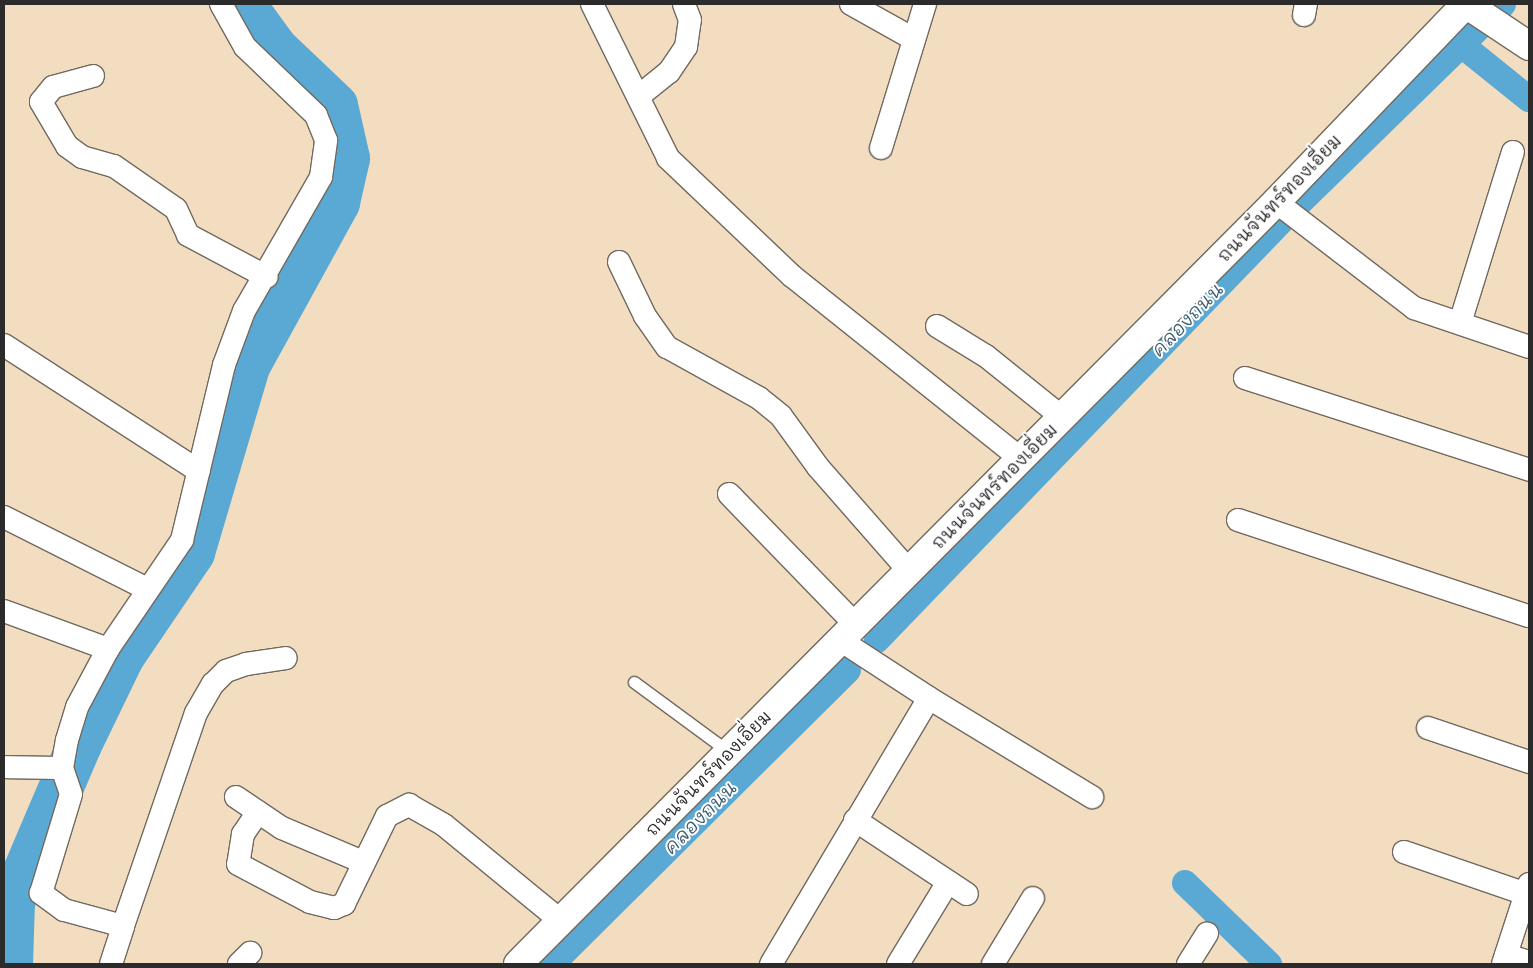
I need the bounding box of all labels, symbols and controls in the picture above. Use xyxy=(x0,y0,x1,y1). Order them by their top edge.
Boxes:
street label: ถนนจันทร์ทองเอี่ยม xyxy=(1213,130,1345,266)
water label: คลองถนน xyxy=(1146,277,1228,361)
street label: ถนนจันทร์ทองเอี่ยม xyxy=(927,419,1061,553)
street label: ถนนจันทร์ทองเอี่ยม xyxy=(641,706,775,840)
water label: คลองถนน xyxy=(659,776,741,858)

